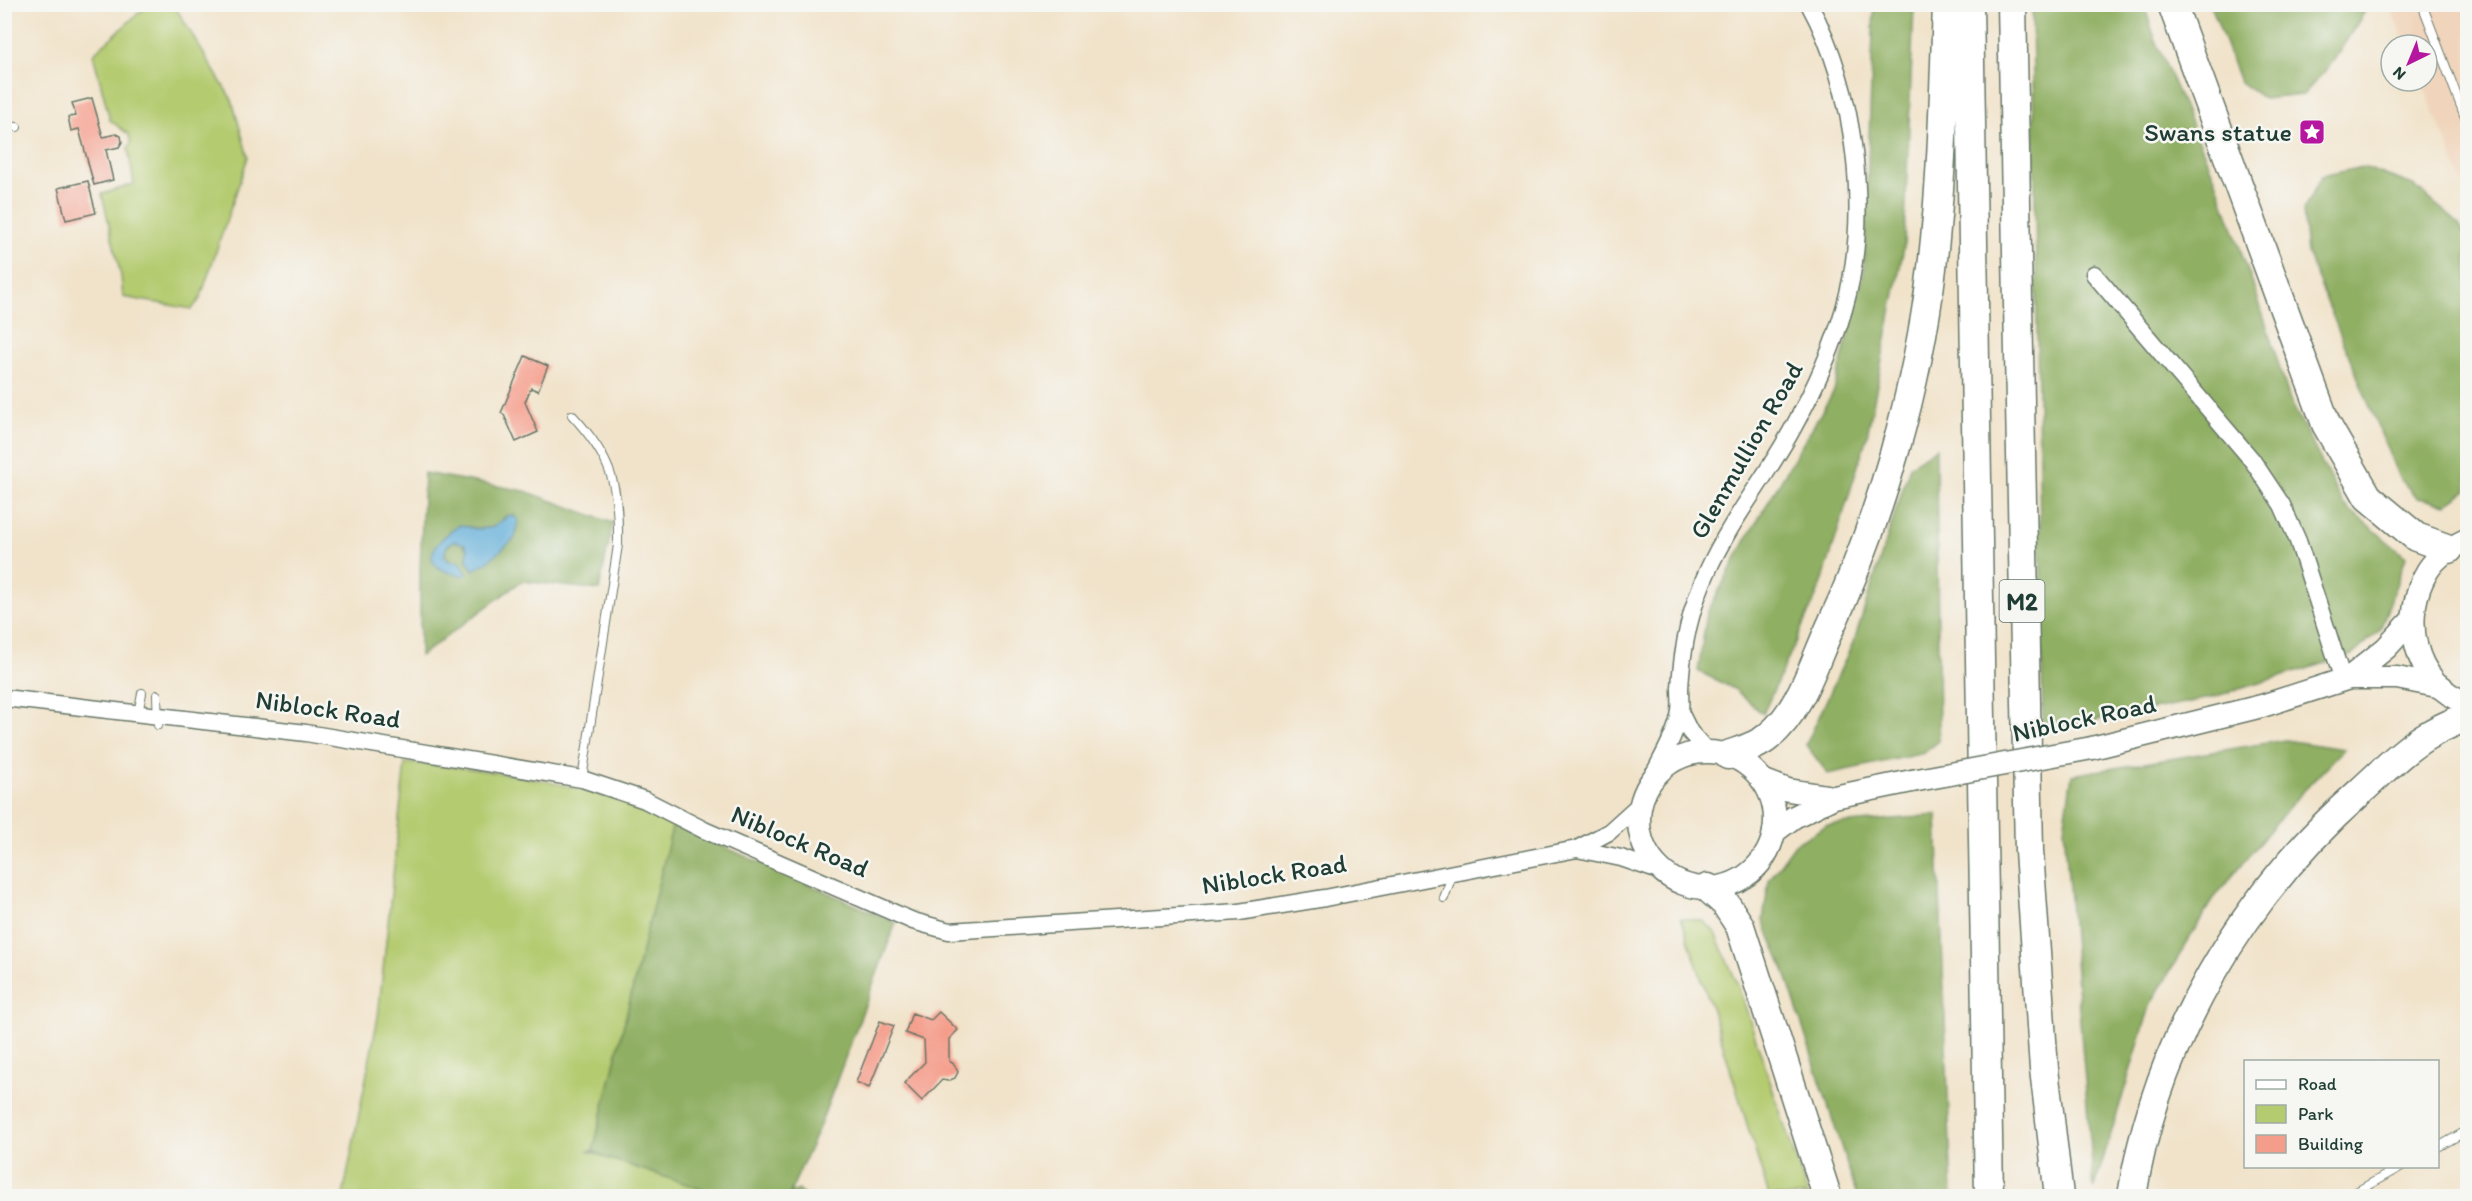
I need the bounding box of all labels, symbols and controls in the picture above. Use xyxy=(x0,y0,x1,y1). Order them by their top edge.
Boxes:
north arrow xyxy=(2379,33,2439,93)
text: N xyxy=(2389,63,2410,84)
place label: Swans statue xyxy=(2144,116,2292,148)
place icon: Swans statue xyxy=(2297,117,2327,147)
street label: Glenmullion Road xyxy=(1682,355,1810,544)
road number: M2 xyxy=(2000,580,2044,622)
street label: Niblock Road xyxy=(253,683,403,735)
street label: Niblock Road xyxy=(2009,687,2159,749)
street label: Niblock Road xyxy=(726,798,874,884)
street label: Niblock Road xyxy=(1199,847,1349,901)
legend xyxy=(2244,1060,2439,1168)
text: Road xyxy=(2298,1073,2337,1095)
text: Park xyxy=(2298,1103,2333,1125)
text: Building xyxy=(2298,1133,2364,1155)

